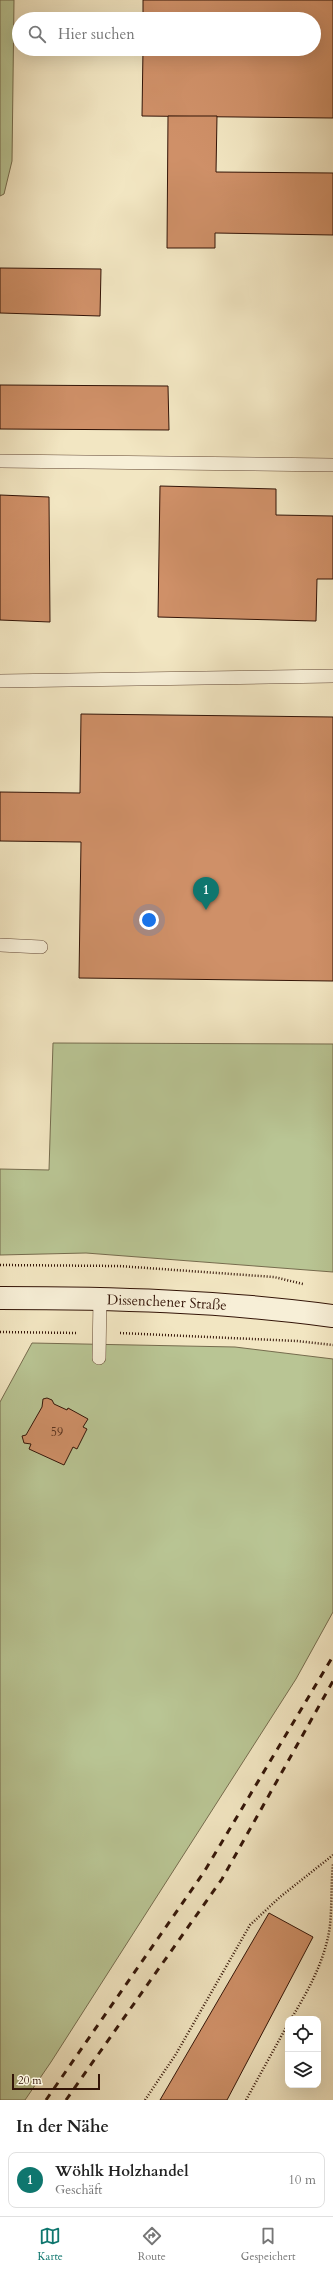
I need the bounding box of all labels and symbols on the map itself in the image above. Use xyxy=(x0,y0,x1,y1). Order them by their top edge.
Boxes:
pin: 1 xyxy=(193,877,219,910)
your location xyxy=(139,910,159,930)
street label: Dissenchener Straße xyxy=(107,1290,227,1315)
house number: 59 xyxy=(51,1424,63,1440)
scale bar xyxy=(12,2072,100,2091)

